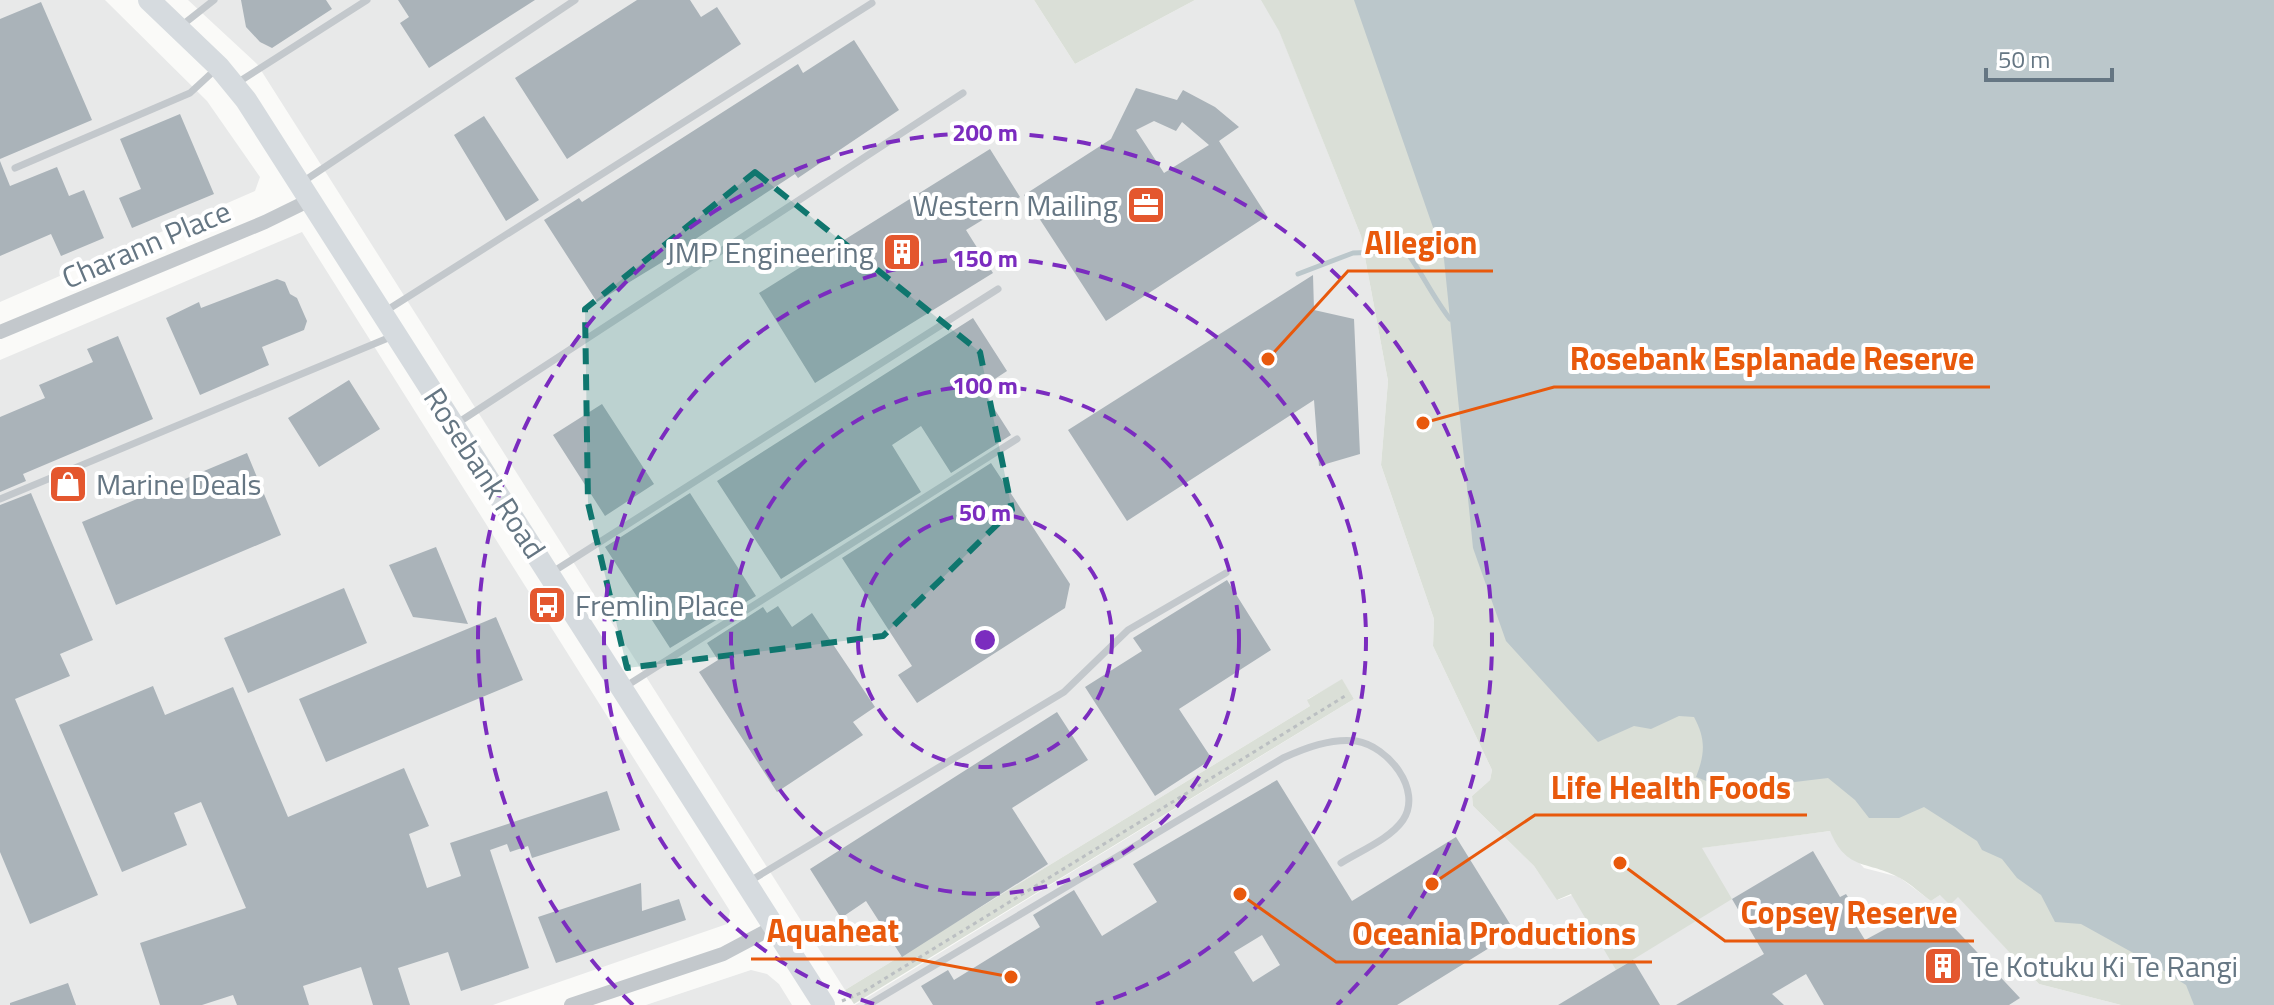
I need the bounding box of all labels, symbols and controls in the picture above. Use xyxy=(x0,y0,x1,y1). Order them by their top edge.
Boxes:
scale bar xyxy=(1986,32,2112,82)
text: 50 m xyxy=(1998,41,2050,77)
text: 200 m xyxy=(952,114,1018,150)
place label: Western Mailing xyxy=(912,182,1118,228)
office icon: Western Mailing xyxy=(1125,184,1167,226)
street label: Charann Place xyxy=(54,188,238,300)
callout: Allegion xyxy=(1348,215,1493,271)
text: Allegion xyxy=(1365,218,1477,266)
place label: JMP Engineering xyxy=(666,229,874,275)
building icon: JMP Engineering xyxy=(881,231,923,273)
text: 150 m xyxy=(952,240,1018,276)
callout: Rosebank Esplanade Reserve xyxy=(1554,331,1990,387)
text: Rosebank Esplanade Reserve xyxy=(1570,334,1974,382)
text: 100 m xyxy=(952,367,1018,403)
street label: Rosebank Road xyxy=(412,378,558,568)
place label: Marine Deals xyxy=(96,461,261,507)
shop icon: Marine Deals xyxy=(47,463,89,505)
text: 50 m xyxy=(959,494,1011,530)
place label: Fremlin Place xyxy=(575,582,744,628)
bus stop icon: Fremlin Place xyxy=(526,584,568,626)
centre of rings xyxy=(971,626,999,654)
callout: Life Health Foods xyxy=(1535,759,1807,815)
text: Life Health Foods xyxy=(1551,763,1791,811)
callout: Copsey Reserve xyxy=(1725,885,1974,941)
text: Copsey Reserve xyxy=(1740,888,1958,936)
callout: Aquaheat xyxy=(751,903,915,959)
text: Aquaheat xyxy=(767,906,899,954)
callout: Oceania Productions xyxy=(1336,906,1652,962)
text: Oceania Productions xyxy=(1352,909,1636,957)
place label: Te Kotuku Ki Te Rangi xyxy=(1971,943,2238,989)
building icon: Te Kotuku Ki Te Rangi xyxy=(1922,945,1964,987)

